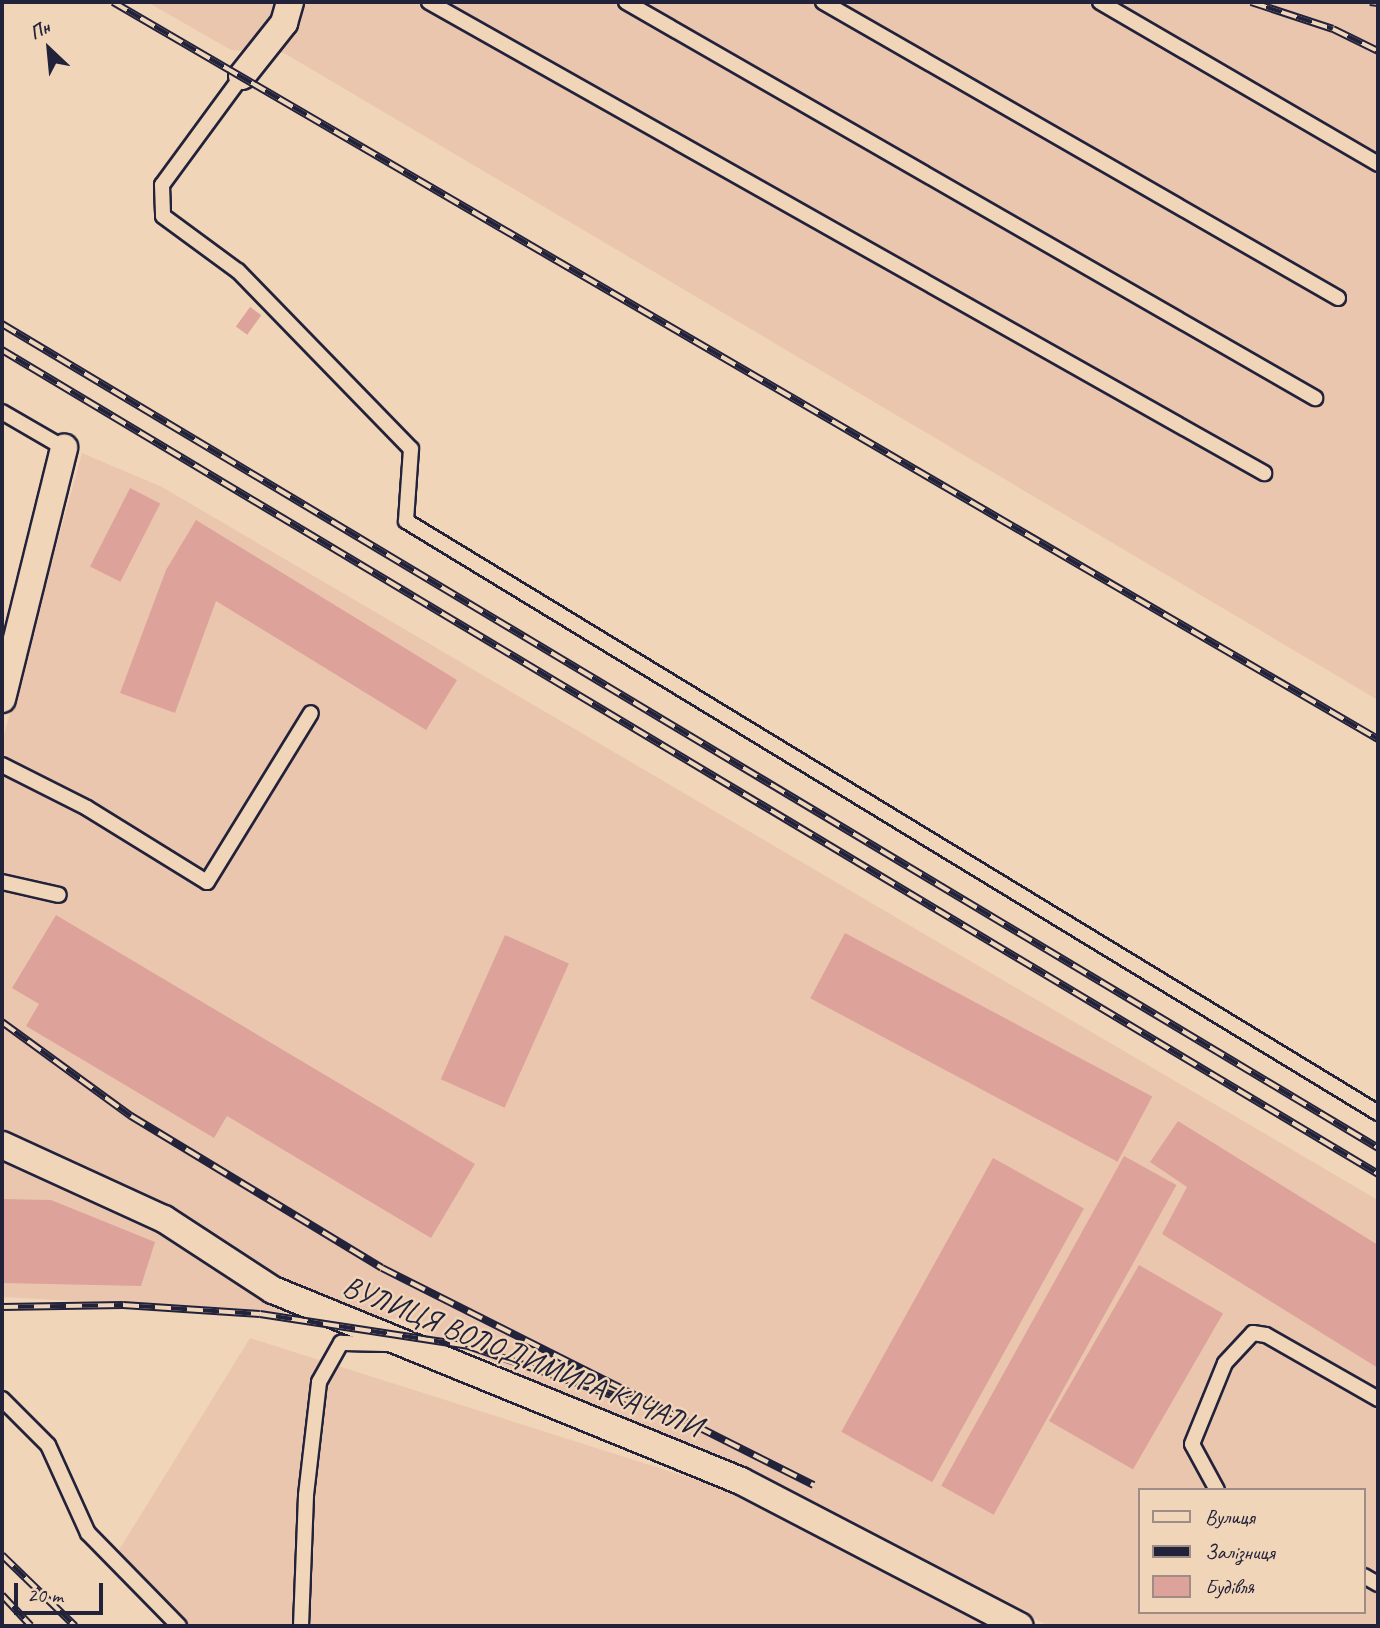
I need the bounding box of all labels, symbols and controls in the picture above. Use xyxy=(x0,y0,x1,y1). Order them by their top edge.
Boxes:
north arrow xyxy=(14,14,84,84)
text: Пн xyxy=(26,15,54,45)
street label: ВУЛИЦЯ ВОЛОДИМИРА КАЧАЛИ xyxy=(337,1267,707,1445)
legend xyxy=(1138,1488,1366,1614)
text: Вулиця xyxy=(1205,1504,1255,1530)
text: Залізниця xyxy=(1205,1539,1275,1565)
scale bar xyxy=(18,1568,107,1612)
text: Будівля xyxy=(1205,1574,1254,1600)
text: 20 m xyxy=(27,1582,63,1608)

